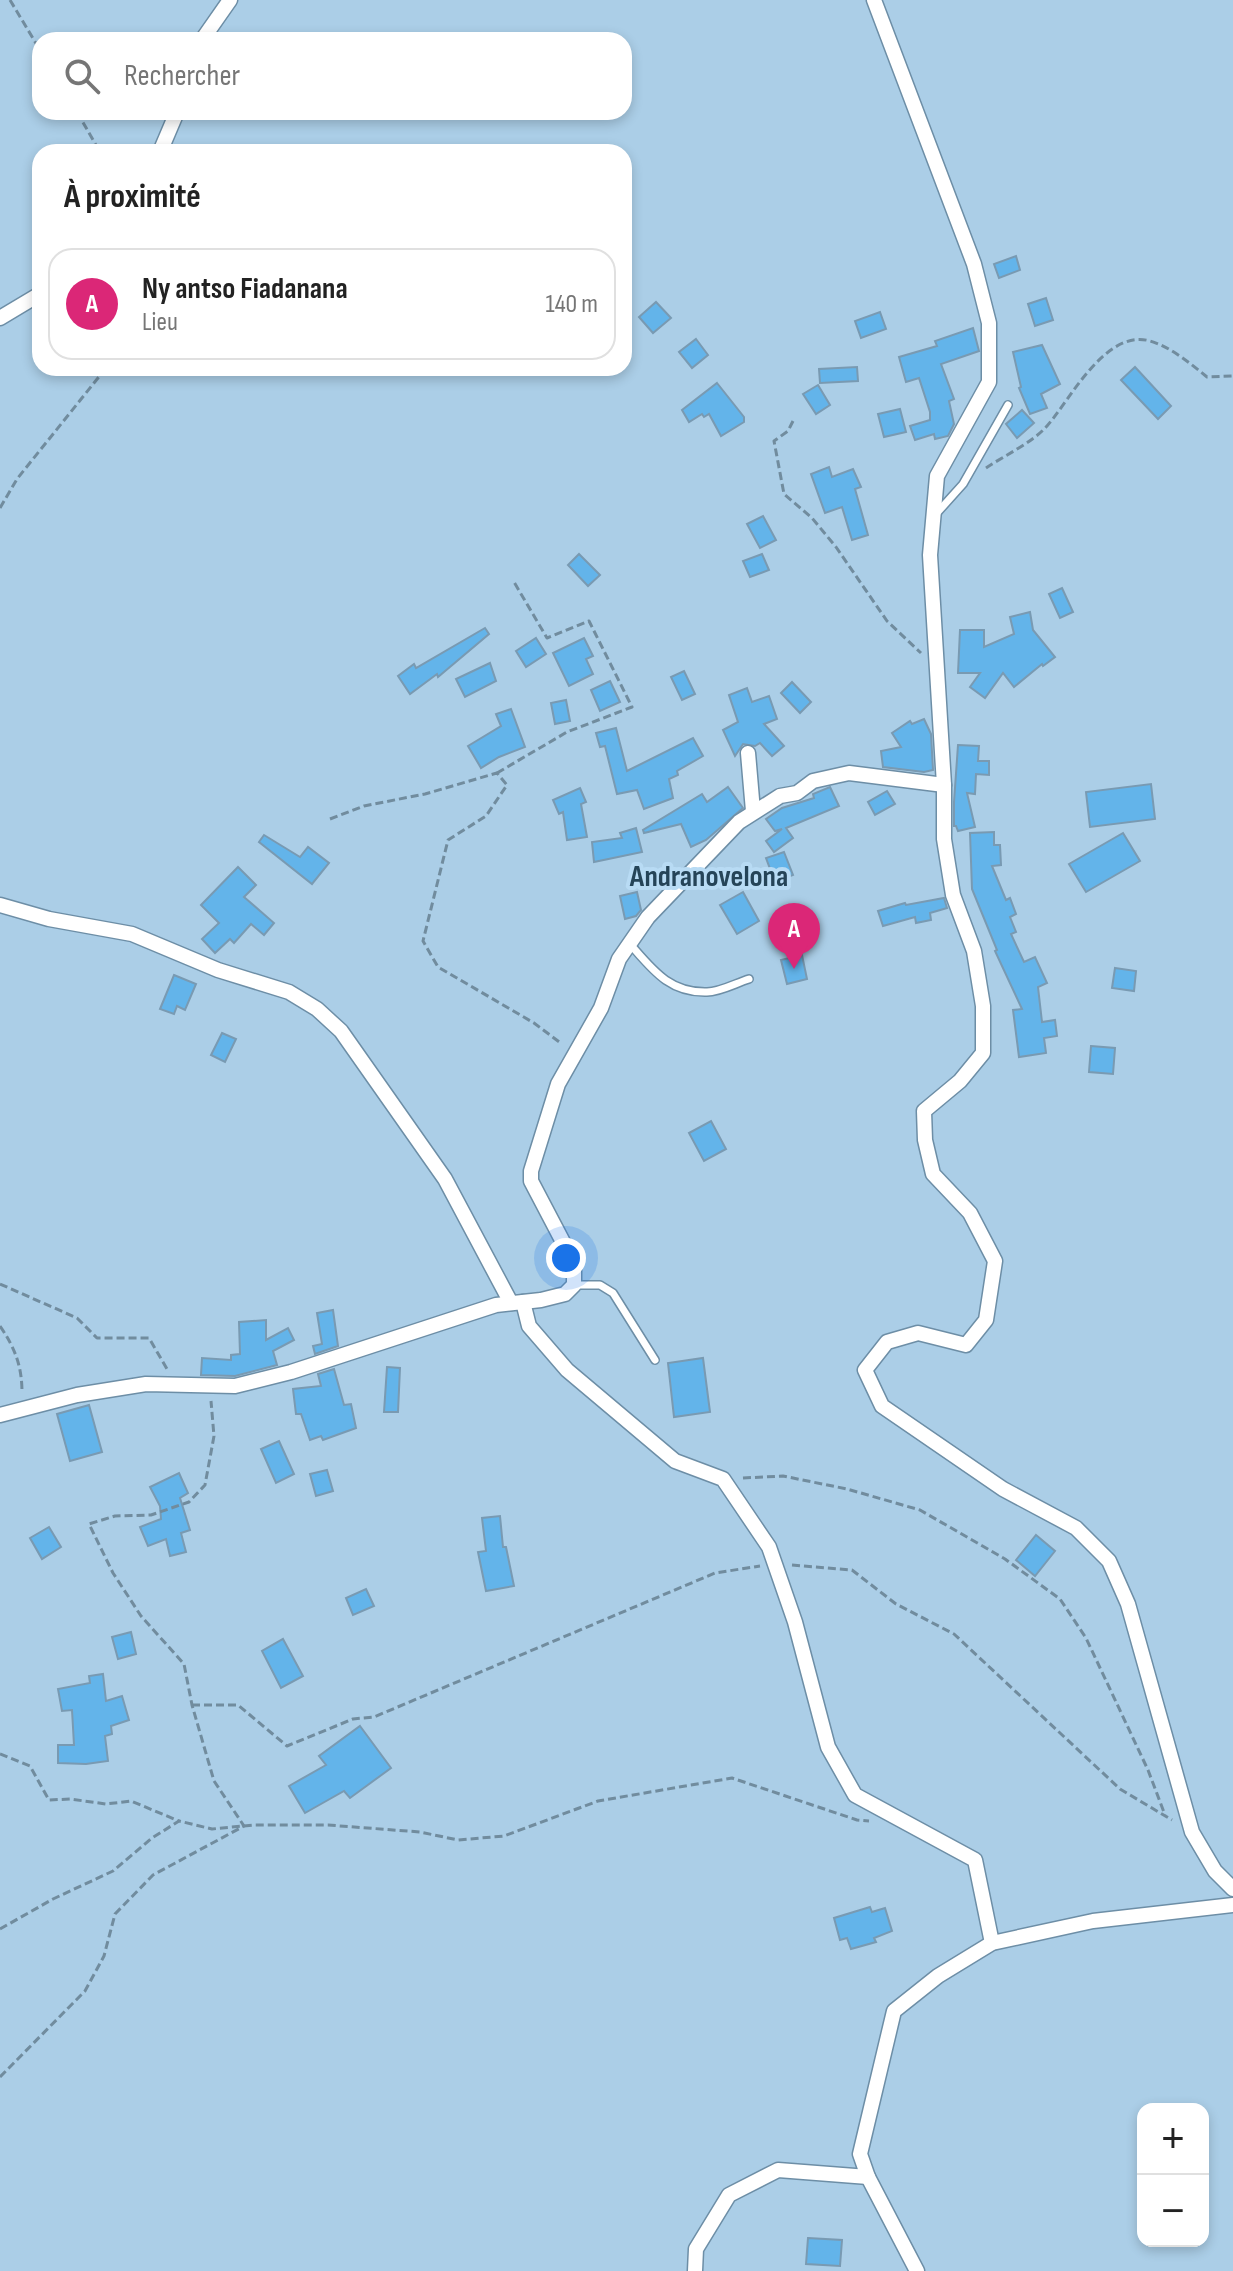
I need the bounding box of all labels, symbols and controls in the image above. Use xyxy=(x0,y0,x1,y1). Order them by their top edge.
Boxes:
search box xyxy=(32,32,632,120)
icon: search xyxy=(60,54,104,98)
text: Rechercher xyxy=(124,58,240,94)
text: À proximité xyxy=(64,176,201,217)
text: Ny antso Fiadanana xyxy=(142,271,348,307)
text: A xyxy=(86,289,98,320)
text: 140 m xyxy=(546,289,598,320)
text: Lieu xyxy=(142,307,178,338)
district label: Andranovelona xyxy=(629,859,788,895)
pin: A xyxy=(768,903,820,969)
your location xyxy=(546,1238,586,1278)
map controls xyxy=(1137,2103,1209,2247)
button: + xyxy=(1137,2103,1209,2175)
button: − xyxy=(1137,2175,1209,2247)

